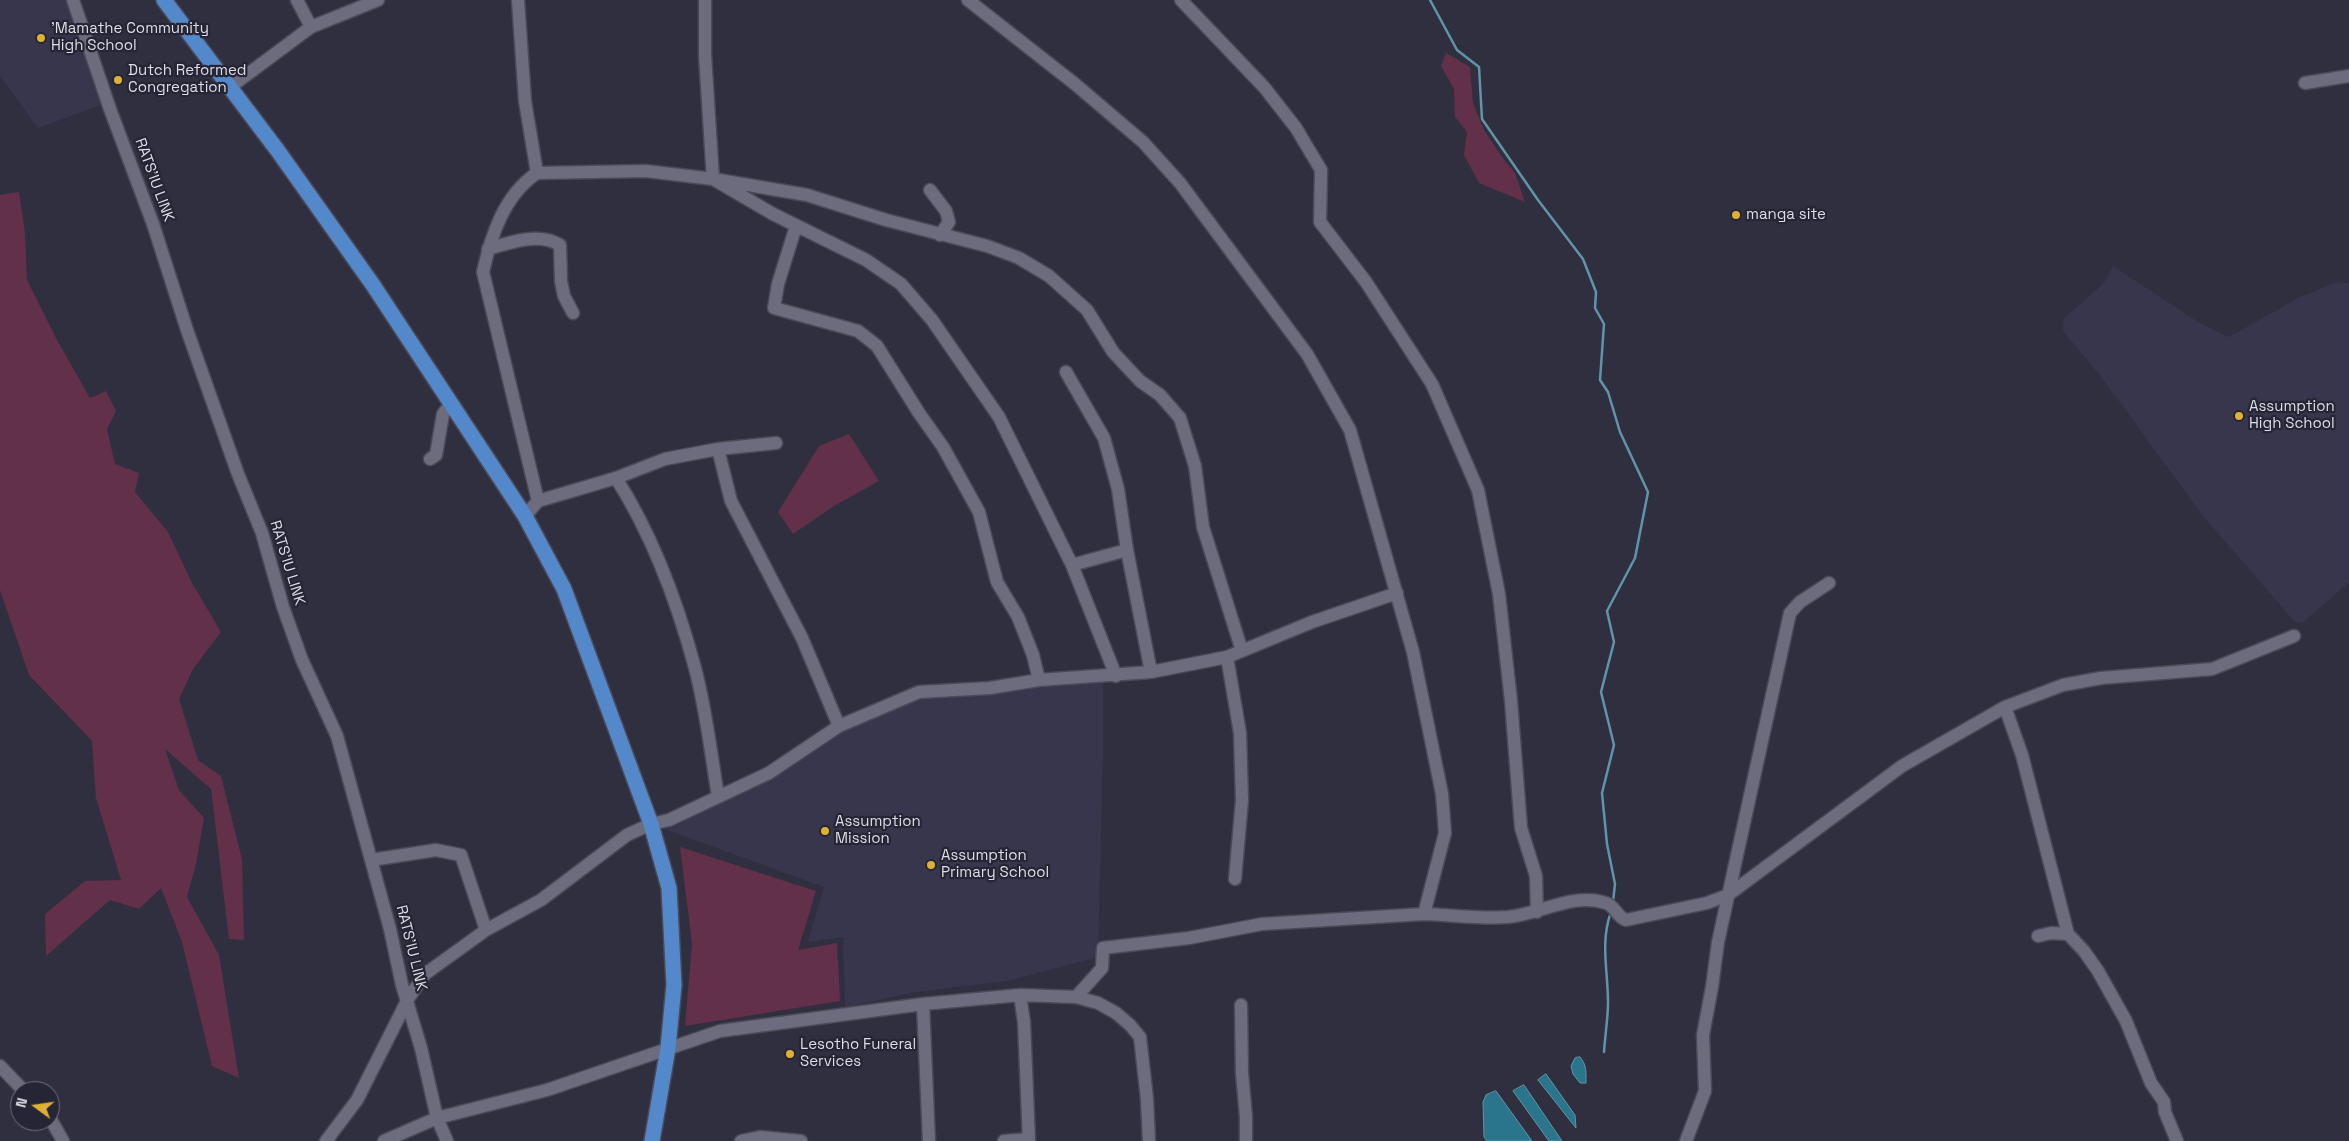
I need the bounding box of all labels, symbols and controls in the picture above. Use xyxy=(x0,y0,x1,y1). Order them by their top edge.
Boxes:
place label: 'Mamathe Community High School xyxy=(51,20,209,55)
marker: 'Mamathe Community High School xyxy=(35,32,47,44)
place label: Dutch Reformed Congregation xyxy=(128,62,246,97)
marker: Dutch Reformed Congregation xyxy=(112,74,124,86)
street label: RATS'IU LINK xyxy=(131,136,177,224)
place label: manga site xyxy=(1746,206,1826,224)
marker: manga site xyxy=(1730,209,1742,221)
place label: Assumption High School xyxy=(2249,398,2335,433)
marker: Assumption High School xyxy=(2233,410,2245,422)
street label: RATS'IU LINK xyxy=(266,518,308,608)
place label: Assumption Mission xyxy=(835,813,921,848)
marker: Assumption Mission xyxy=(819,825,831,837)
place label: Assumption Primary School xyxy=(941,847,1049,882)
marker: Assumption Primary School xyxy=(925,859,937,871)
street label: RATS'IU LINK xyxy=(392,903,430,993)
place label: Lesotho Funeral Services xyxy=(800,1036,916,1071)
marker: Lesotho Funeral Services xyxy=(784,1048,796,1060)
north arrow xyxy=(10,1081,60,1131)
text: N xyxy=(12,1096,31,1109)

